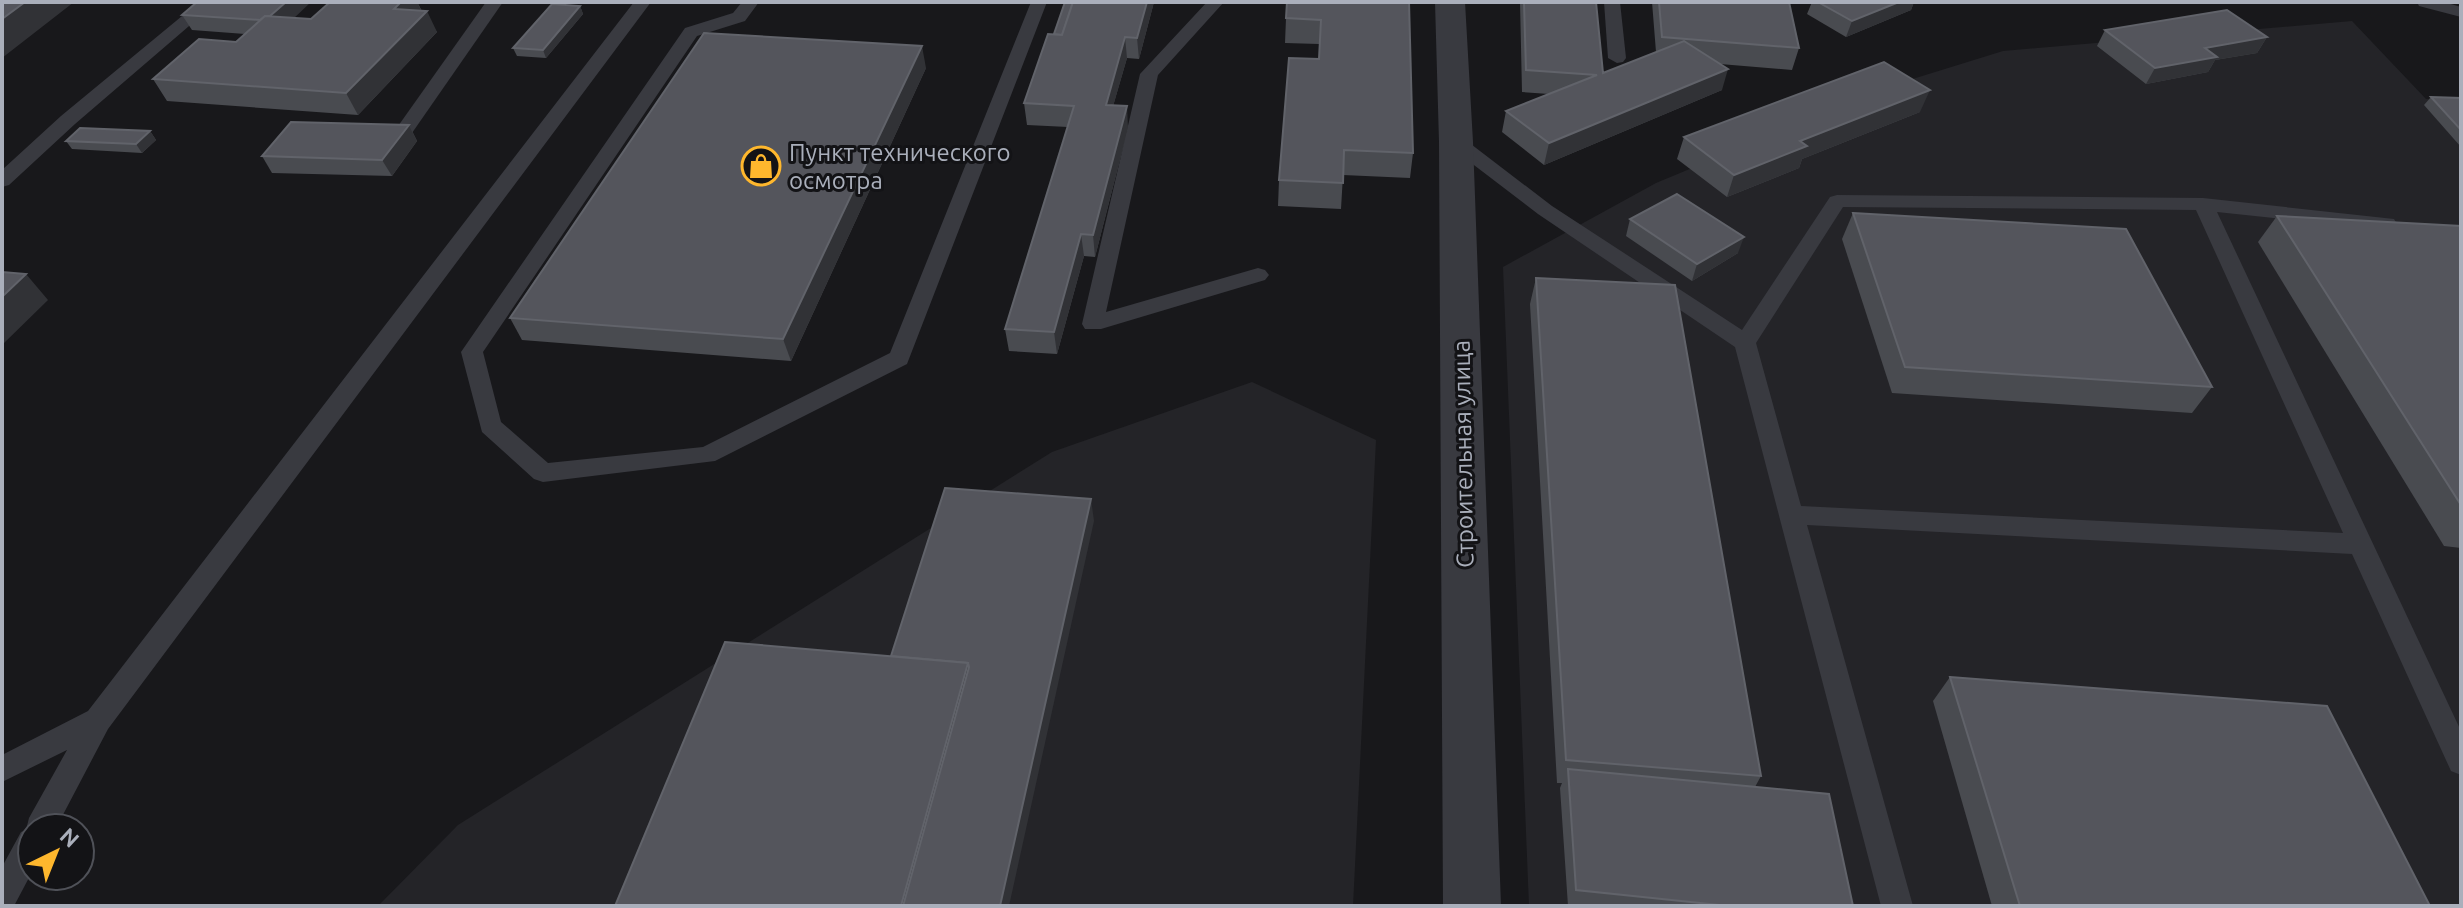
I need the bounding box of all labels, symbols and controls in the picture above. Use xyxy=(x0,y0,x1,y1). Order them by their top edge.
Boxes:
place label: Пункт технического осмотра xyxy=(789,139,1011,194)
shop icon: Пункт технического осмотра xyxy=(740,145,782,187)
street label: Строительная улица xyxy=(1448,340,1478,568)
north arrow xyxy=(16,812,96,892)
text: N xyxy=(55,822,85,852)

